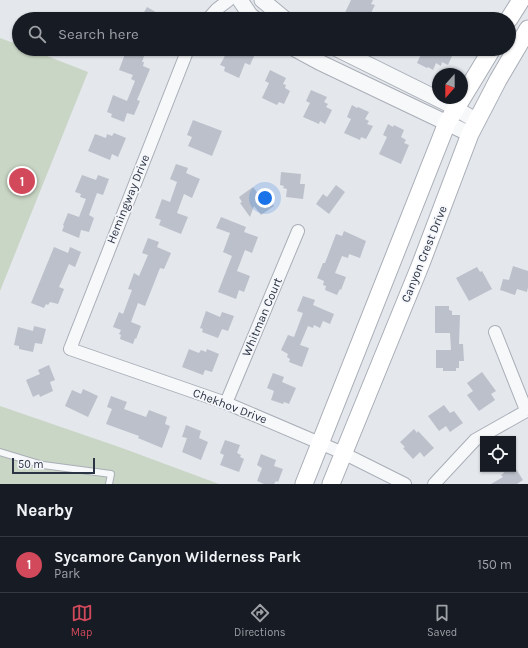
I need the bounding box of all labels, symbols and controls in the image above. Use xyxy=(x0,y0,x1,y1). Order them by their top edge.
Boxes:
search box xyxy=(12,12,516,56)
icon: search xyxy=(26,23,48,45)
text: Search here xyxy=(58,25,139,43)
north arrow xyxy=(432,68,468,104)
street label: Hemingway Drive xyxy=(104,152,152,246)
pin: 1 xyxy=(9,166,35,196)
your location xyxy=(255,188,275,208)
street label: Canyon Crest Drive xyxy=(398,204,450,304)
street label: Whitman Court xyxy=(239,275,285,358)
street label: Chekhov Drive xyxy=(191,385,269,427)
map controls xyxy=(480,436,516,472)
button: locate xyxy=(480,436,516,472)
scale bar xyxy=(12,456,95,475)
text: 50 m xyxy=(18,458,44,471)
text: Nearby xyxy=(16,500,73,520)
text: Sycamore Canyon Wilderness Park xyxy=(54,548,301,566)
text: 1 xyxy=(27,557,31,572)
text: 150 m xyxy=(477,557,512,572)
text: Park xyxy=(54,566,80,581)
tab: Map xyxy=(71,602,93,639)
tab: Directions xyxy=(234,602,286,639)
tab: Saved xyxy=(427,602,457,639)

